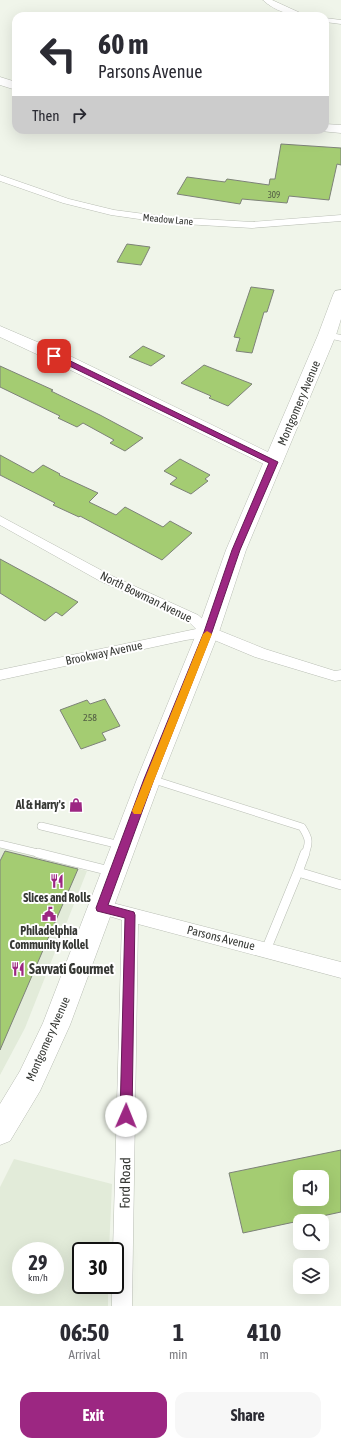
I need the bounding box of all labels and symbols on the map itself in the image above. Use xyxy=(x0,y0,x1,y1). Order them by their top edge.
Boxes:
house number: 309 xyxy=(268,190,280,200)
street label: Meadow Lane xyxy=(142,212,194,227)
pin xyxy=(37,339,71,373)
street label: Montgomery Avenue xyxy=(275,358,323,448)
street label: North Bowman Avenue xyxy=(98,569,194,625)
street label: Brookway Avenue xyxy=(64,638,144,668)
house number: 258 xyxy=(83,712,97,723)
shop icon: Al & Harry's xyxy=(68,797,84,813)
place label: Al & Harry's xyxy=(15,798,66,812)
restaurant icon: Slices and Rolls xyxy=(49,873,65,889)
place label: Slices and Rolls xyxy=(23,891,92,905)
public building icon: Philadelphia Community Kollel xyxy=(41,906,57,922)
street label: Parsons Avenue xyxy=(186,923,256,953)
place label: Philadelphia Community Kollel xyxy=(10,924,89,952)
restaurant icon: Savvati Gourmet xyxy=(10,961,26,977)
place label: Savvati Gourmet xyxy=(29,961,114,977)
street label: Montgomery Avenue xyxy=(23,995,73,1083)
position arrow xyxy=(105,1095,147,1137)
street label: Ford Road xyxy=(117,1157,133,1209)
speed limit sign: 30 xyxy=(72,1242,124,1294)

